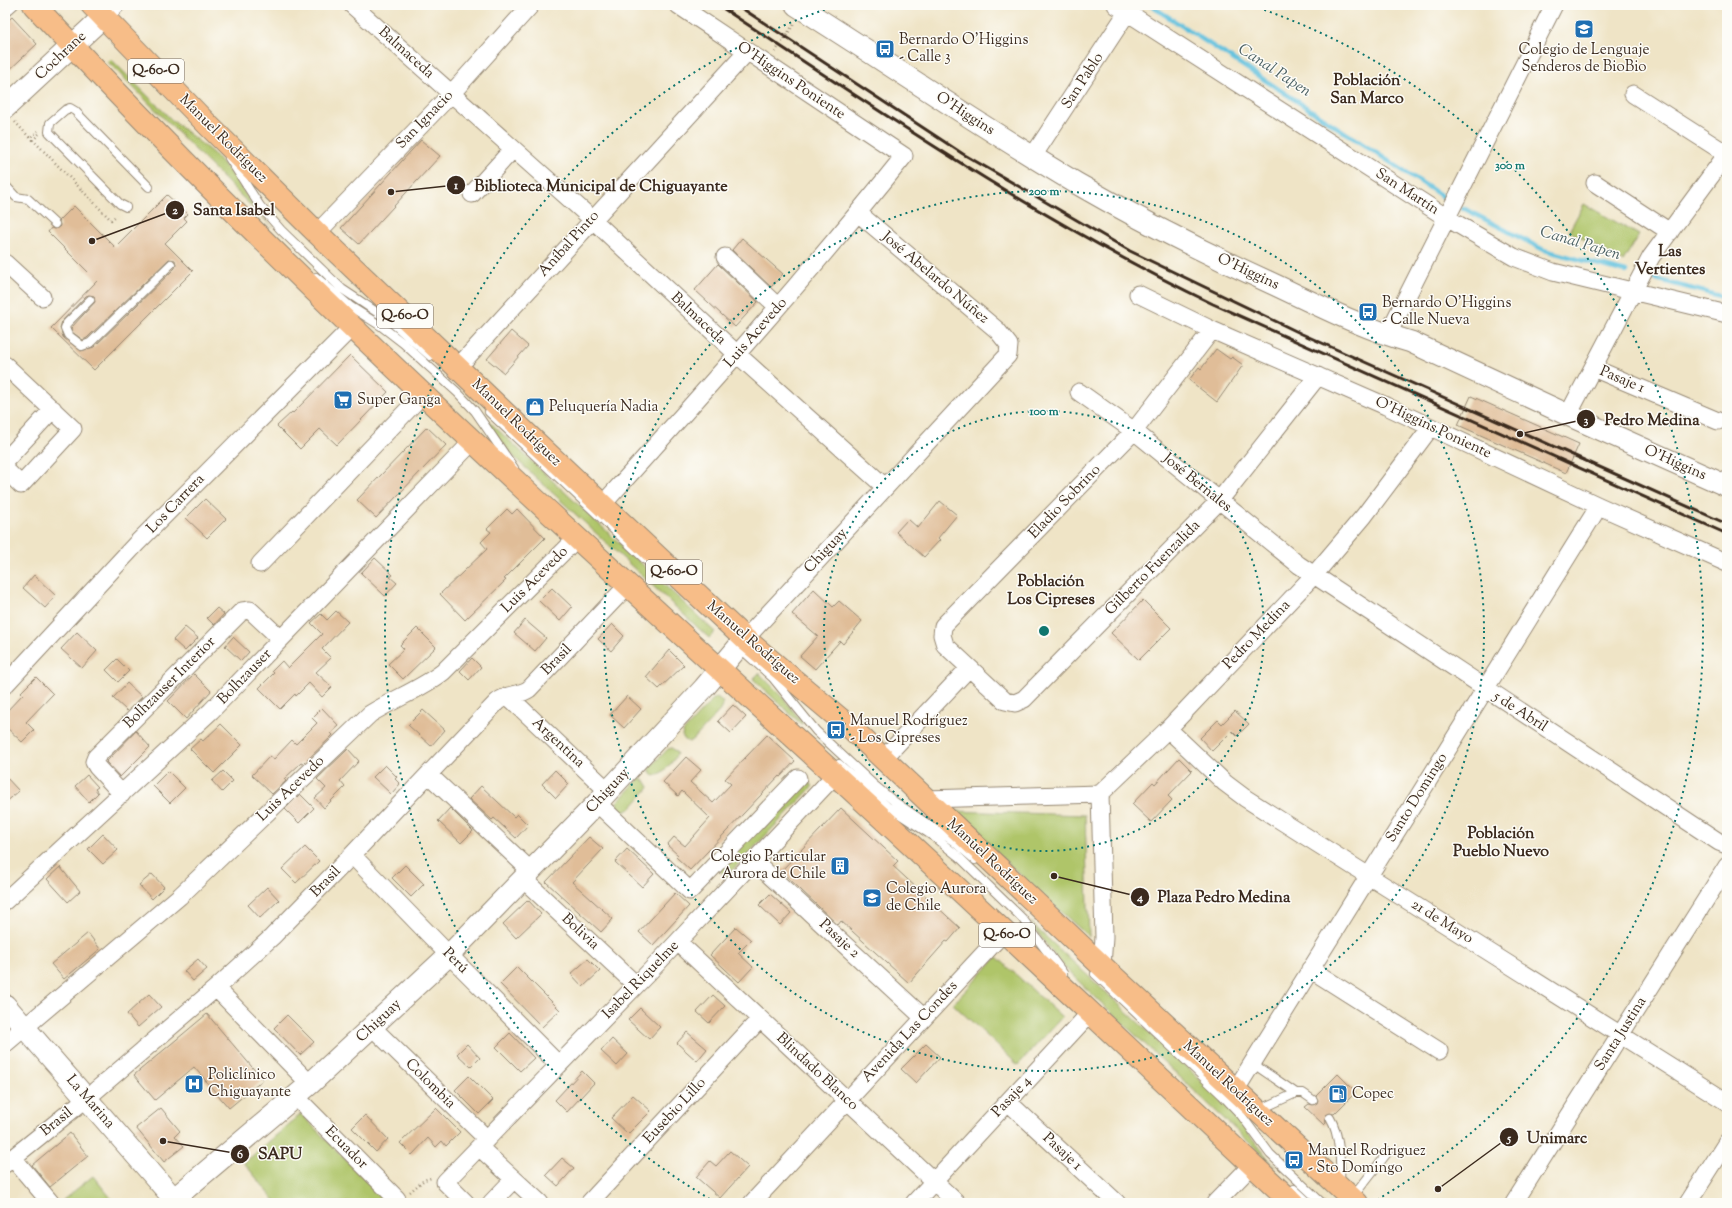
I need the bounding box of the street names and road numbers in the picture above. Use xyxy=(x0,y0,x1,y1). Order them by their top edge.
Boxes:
street label: Balmaceda xyxy=(373,22,439,84)
street label: Cochrane xyxy=(31,27,91,85)
street label: O'Higgins Poniente xyxy=(733,37,849,125)
street label: San Pablo xyxy=(1057,49,1109,113)
road number: Q-60-O xyxy=(128,59,184,83)
street label: San Ignacio xyxy=(391,86,459,154)
street label: O'Higgins xyxy=(931,87,999,141)
street label: Manuel Rodríguez xyxy=(174,90,272,188)
street label: San Martín xyxy=(1371,164,1443,221)
street label: Aníbal Pinto xyxy=(534,206,604,282)
street label: José Abelardo Núñez xyxy=(876,226,993,329)
street label: O'Higgins xyxy=(1213,248,1283,296)
street label: Balmaceda xyxy=(666,288,730,350)
street label: Luis Acevedo xyxy=(720,293,792,373)
road number: Q-60-O xyxy=(377,304,433,328)
street label: Pasaje 1 xyxy=(1596,361,1648,399)
street label: Manuel Rodríguez xyxy=(466,375,566,472)
street label: O'Higgins Poniente xyxy=(1371,392,1495,464)
street label: O'Higgins xyxy=(1640,440,1710,486)
street label: José Bernales xyxy=(1157,448,1236,517)
street label: Eladio Sobrino xyxy=(1024,460,1106,544)
street label: Los Carrera xyxy=(142,469,210,539)
street label: Gilberto Fuenzalida xyxy=(1101,516,1205,620)
street label: Chiguay xyxy=(799,523,853,578)
street label: Luis Acevedo xyxy=(497,542,573,618)
road number: Q-60-O xyxy=(646,560,702,584)
street label: Manuel Rodríguez xyxy=(702,596,805,690)
street label: Pedro Medina xyxy=(1218,596,1296,674)
street label: Bolhzauser Interior xyxy=(119,632,221,734)
street label: Brasil xyxy=(537,640,577,680)
street label: Bolhzauser xyxy=(213,644,277,710)
street label: 5 de Abril xyxy=(1488,686,1551,737)
street label: Argentina xyxy=(527,713,589,773)
street label: Santo Domingo xyxy=(1381,749,1453,847)
street label: Luis Acevedo xyxy=(252,751,330,827)
street label: Chiguay xyxy=(581,763,635,818)
street label: Manuel Rodríguez xyxy=(942,814,1042,910)
street label: Brasil xyxy=(306,862,346,902)
street label: 21 de Mayo xyxy=(1407,895,1477,949)
street label: Bolivia xyxy=(556,909,604,955)
street label: Pasaje 2 xyxy=(814,915,864,963)
road number: Q-60-O xyxy=(979,923,1035,947)
street label: Isabel Riquelme xyxy=(598,936,684,1024)
street label: Perú xyxy=(437,943,473,979)
street label: Avenida Las Condes xyxy=(857,976,963,1088)
street label: Santa Justina xyxy=(1590,993,1652,1075)
street label: Chiguay xyxy=(352,994,407,1048)
street label: Blindado Blanco xyxy=(771,1028,863,1116)
street label: Manuel Rodríguez xyxy=(1178,1036,1278,1132)
street label: Colombia xyxy=(400,1054,460,1114)
street label: La Marina xyxy=(61,1070,119,1134)
street label: Pasaje 4 xyxy=(987,1071,1037,1122)
street label: Eusebio Lillo xyxy=(639,1073,711,1149)
street label: Brasil xyxy=(36,1102,78,1142)
street label: Ecuador xyxy=(320,1122,373,1175)
street label: Pasaje 1 xyxy=(1038,1128,1086,1176)

